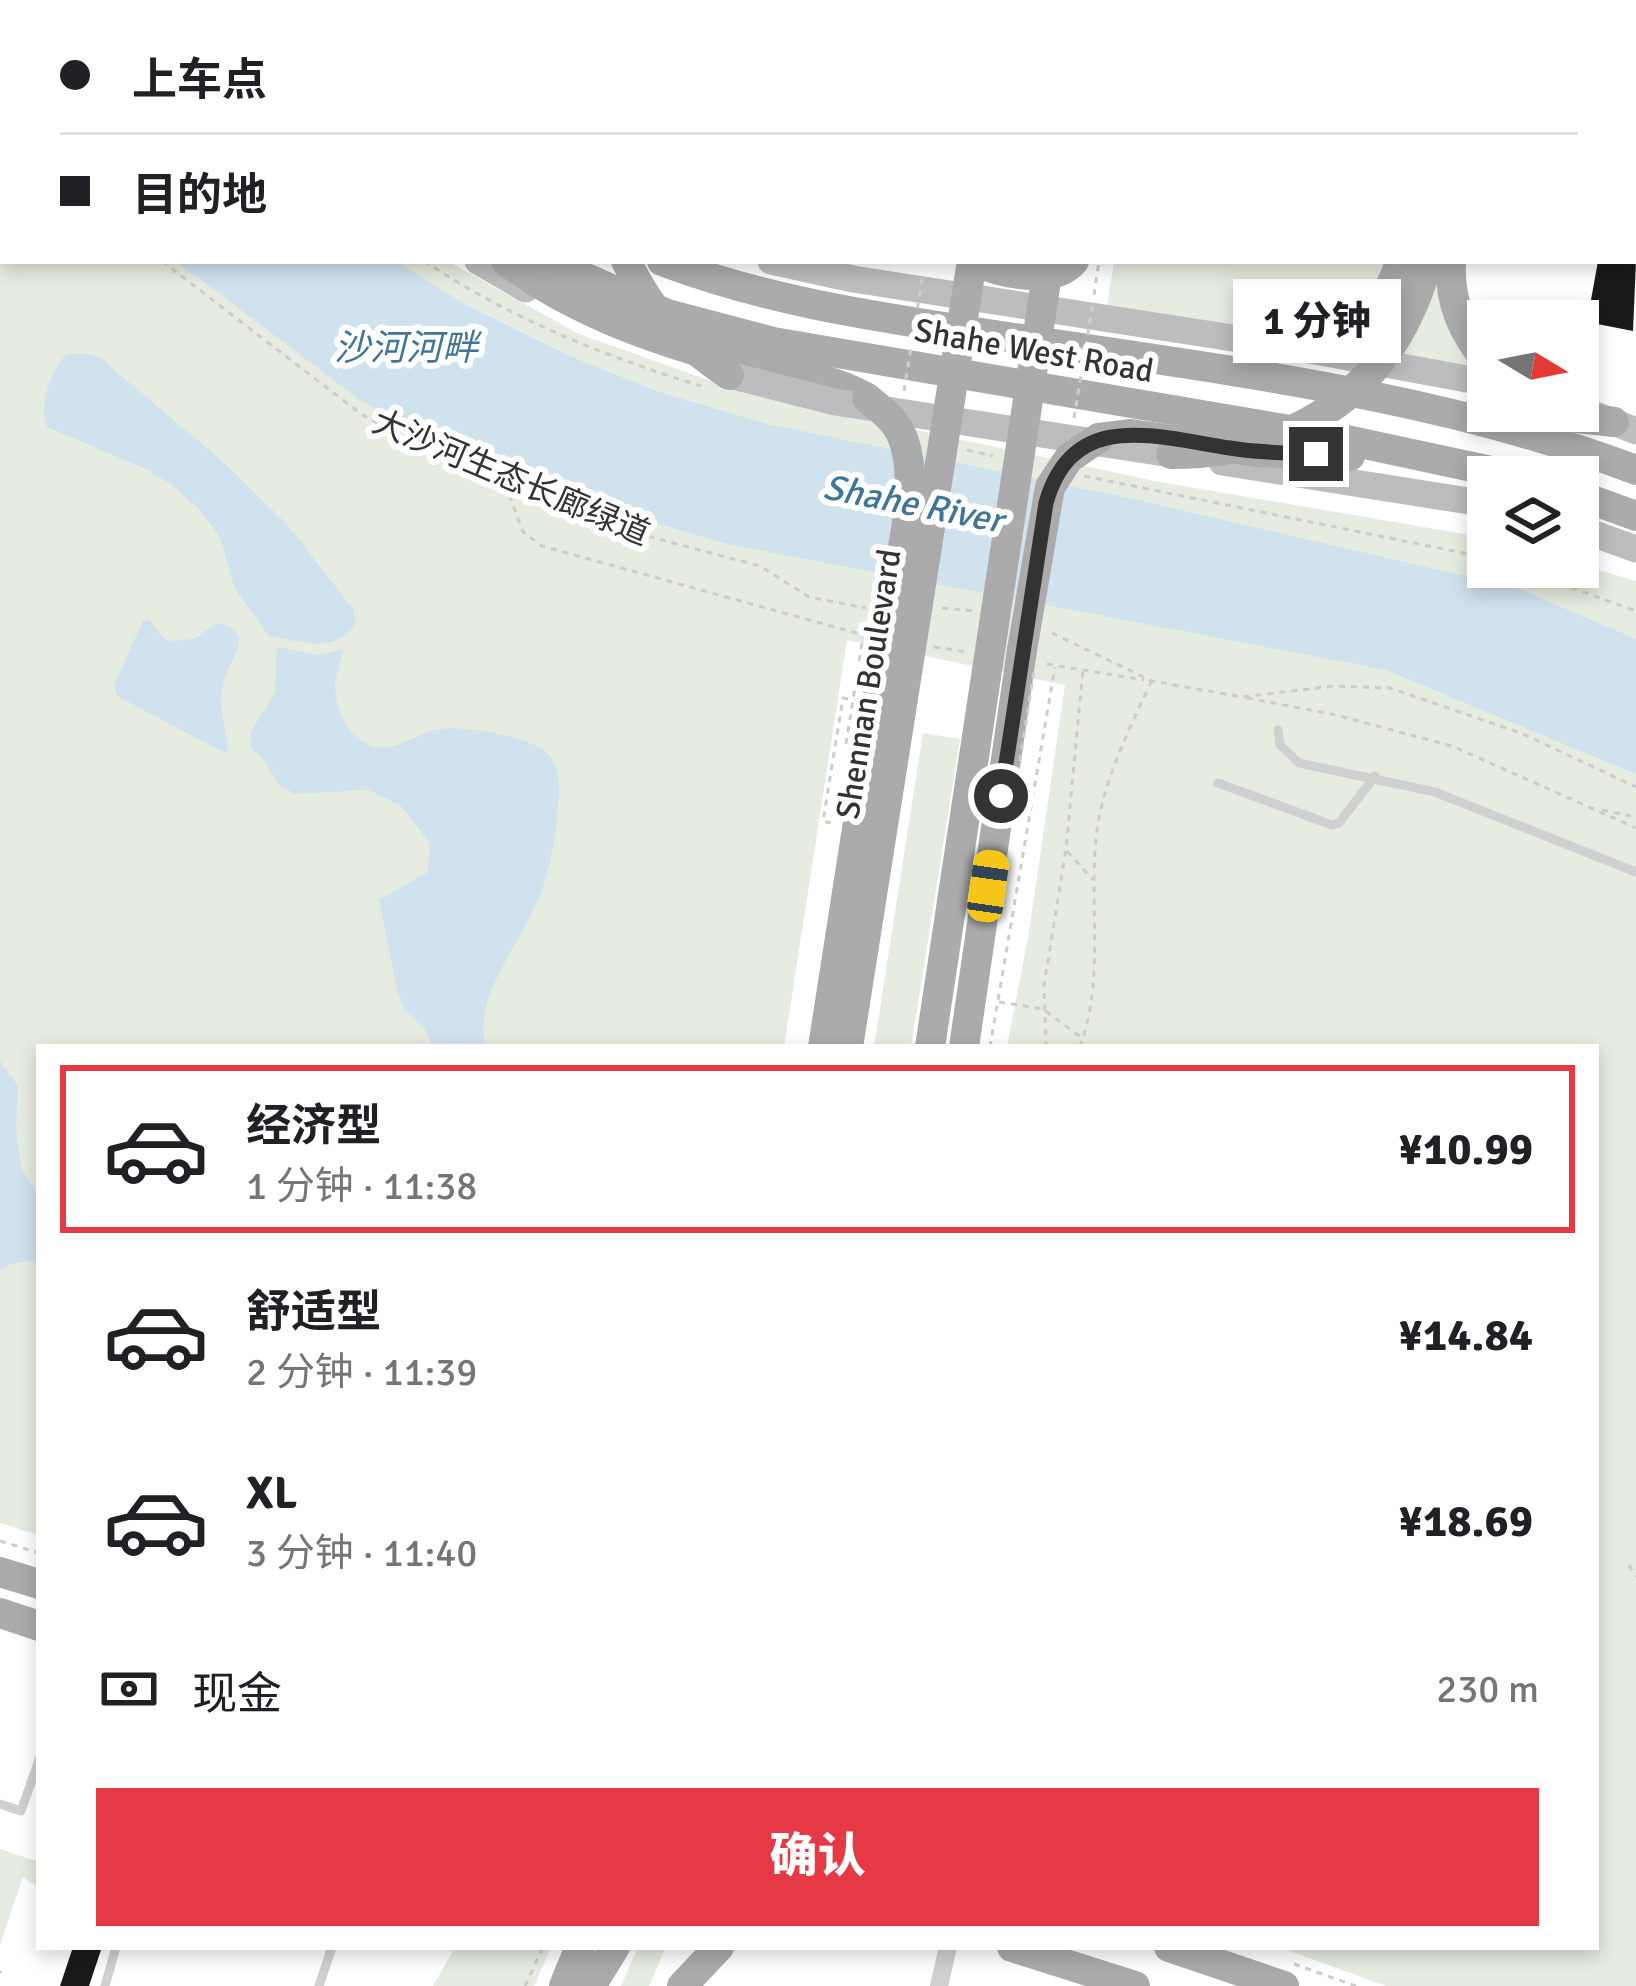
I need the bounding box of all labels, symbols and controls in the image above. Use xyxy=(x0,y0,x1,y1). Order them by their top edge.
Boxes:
text: 上车点 xyxy=(132,53,267,108)
text: 目的地 xyxy=(132,168,267,223)
callout: 1 分钟 xyxy=(1232,280,1400,364)
text: 1 分钟 xyxy=(1263,297,1371,345)
north arrow xyxy=(1467,300,1599,432)
map controls xyxy=(1467,300,1599,588)
street label: Shahe West Road xyxy=(911,310,1157,392)
water label: 沙河河畔 xyxy=(334,326,483,371)
street label: 大沙河生态长廊绿道 xyxy=(366,401,656,555)
route end xyxy=(1289,427,1343,481)
button: layers xyxy=(1467,456,1599,588)
water label: Shahe River xyxy=(820,465,1011,544)
street label: Shennan Boulevard xyxy=(827,546,911,822)
route start xyxy=(974,769,1028,823)
car xyxy=(965,848,1011,924)
icon: car xyxy=(102,1095,210,1203)
text: 经济型 xyxy=(246,1099,381,1154)
text: ¥10.99 xyxy=(1399,1122,1533,1177)
text: 1 分钟 · 11:38 xyxy=(246,1162,477,1210)
icon: car xyxy=(102,1281,210,1389)
text: 舒适型 xyxy=(246,1285,381,1340)
text: ¥14.84 xyxy=(1399,1308,1533,1363)
text: 2 分钟 · 11:39 xyxy=(246,1348,477,1396)
text: XL xyxy=(246,1466,297,1521)
icon: car xyxy=(102,1467,210,1575)
text: ¥18.69 xyxy=(1399,1494,1533,1549)
text: 3 分钟 · 11:40 xyxy=(246,1529,477,1577)
icon: cash xyxy=(96,1656,162,1722)
text: 230 m xyxy=(1436,1665,1539,1713)
text: 现金 xyxy=(192,1667,282,1722)
button: 确认 xyxy=(96,1788,1539,1926)

